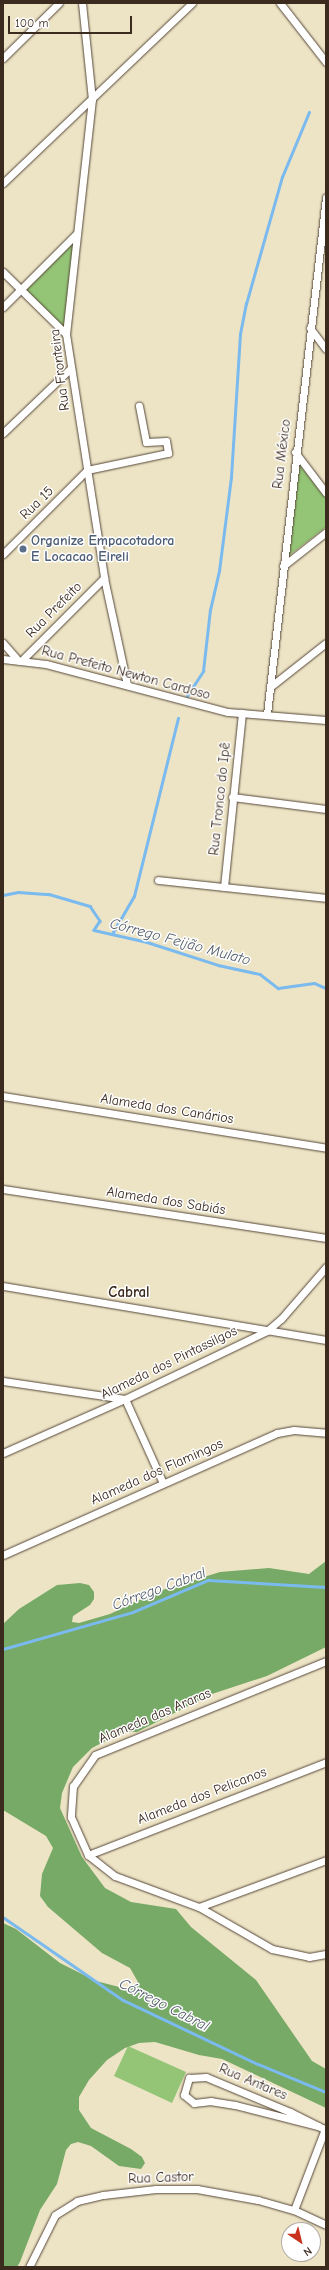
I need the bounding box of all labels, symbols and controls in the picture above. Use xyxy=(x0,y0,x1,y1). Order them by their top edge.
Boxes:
scale bar xyxy=(10,8,134,34)
text: 100 m xyxy=(15,16,48,30)
street label: Rua Fronteira xyxy=(47,328,73,412)
street label: Rua México xyxy=(269,418,295,490)
street label: Rua 15 xyxy=(17,483,57,523)
place label: Organize Empacotadora E Locacao Eireli xyxy=(31,533,174,566)
marker: Organize Empacotadora E Locacao Eireli xyxy=(18,544,28,554)
street label: Rua Prefeito xyxy=(22,578,86,642)
street label: Rua Prefeito Newton Cardoso xyxy=(40,642,212,704)
street label: Rua Tronco do Ipê xyxy=(206,742,234,856)
water label: Córrego Feijão Mulato xyxy=(108,915,252,969)
street label: Alameda dos Canários xyxy=(99,1090,235,1128)
street label: Alameda dos Sabiás xyxy=(105,1183,227,1219)
district label: Cabral xyxy=(108,1284,150,1302)
street label: Alameda dos Pintassilgos xyxy=(98,1323,240,1403)
street label: Alameda dos Flamingos xyxy=(88,1435,226,1509)
water label: Córrego Cabral xyxy=(110,1564,208,1614)
street label: Alameda das Araras xyxy=(96,1685,214,1747)
street label: Alameda dos Pelicanos xyxy=(135,1764,269,1828)
water label: Córrego Cabral xyxy=(116,1975,212,2035)
street label: Rua Antares xyxy=(216,2060,290,2104)
street label: Rua Castor xyxy=(128,2168,194,2188)
north arrow xyxy=(281,2222,321,2262)
text: N xyxy=(301,2244,314,2259)

